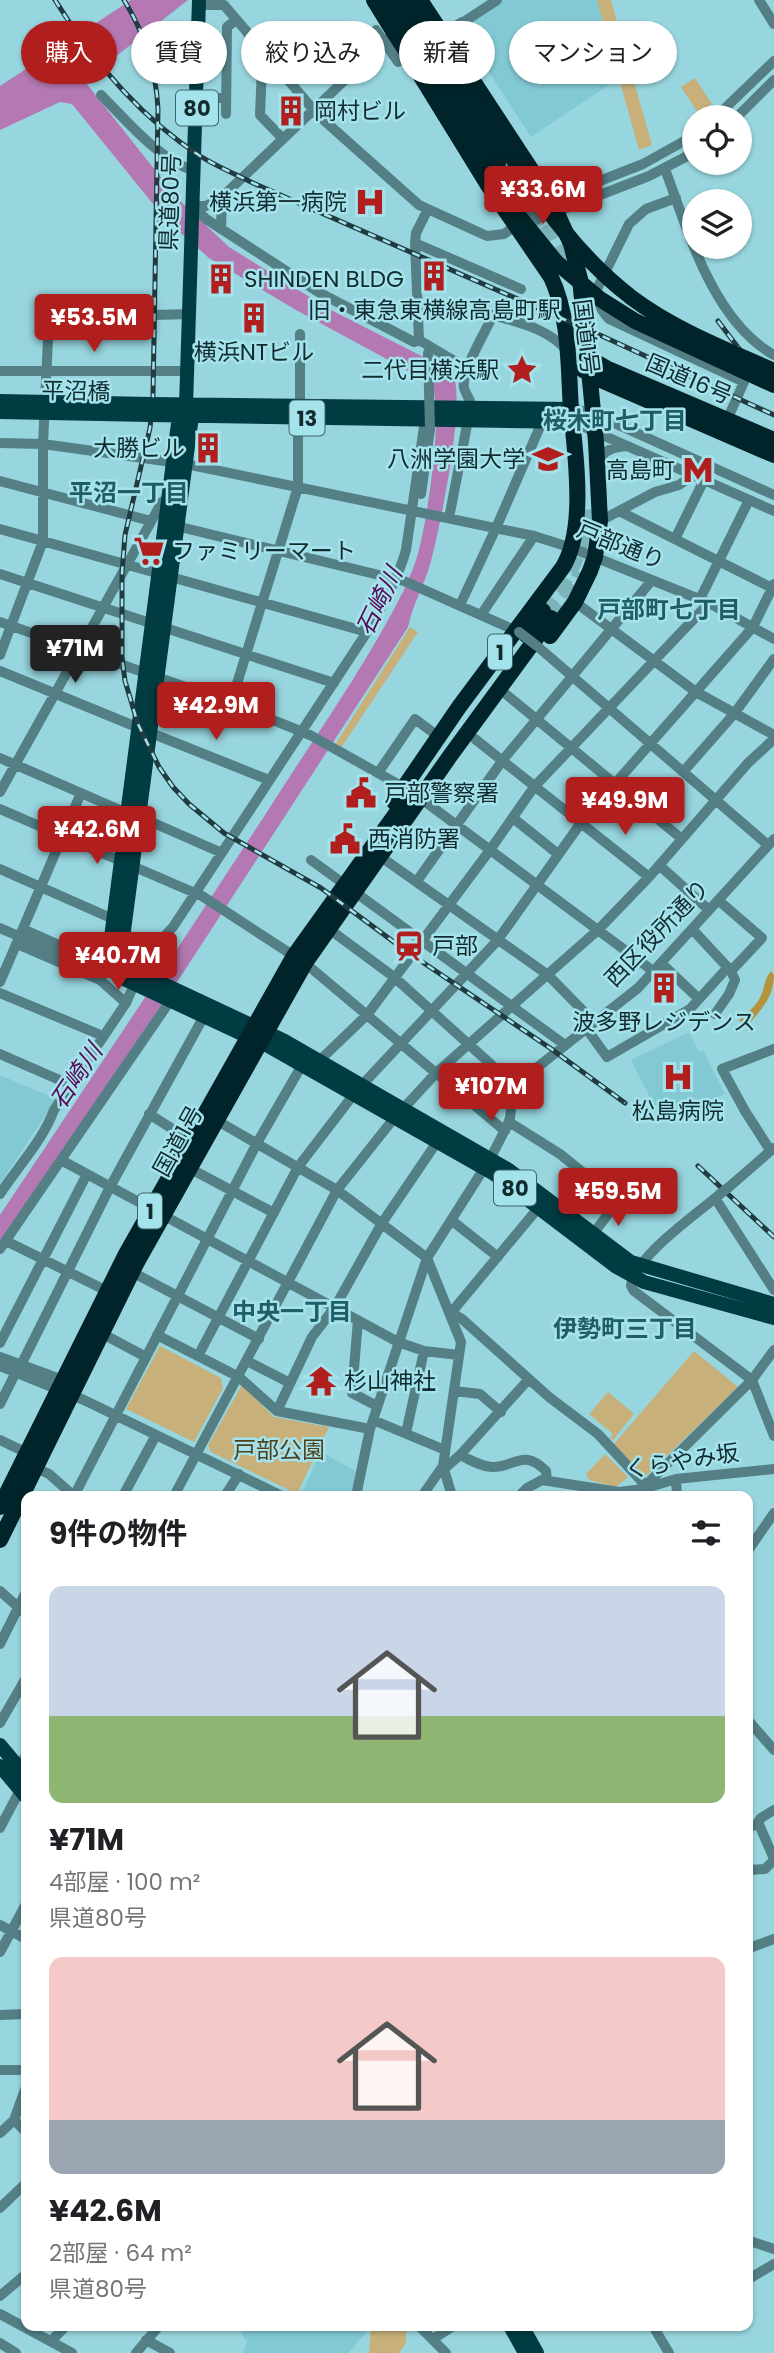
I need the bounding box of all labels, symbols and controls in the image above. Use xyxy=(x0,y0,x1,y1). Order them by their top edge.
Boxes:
chip: 購入 xyxy=(21,21,117,84)
chip: 賃貸 xyxy=(131,21,227,84)
chip: 絞り込み xyxy=(241,21,385,84)
chip: 新着 xyxy=(399,21,495,84)
chip: マンション xyxy=(509,21,677,84)
road number: 80 xyxy=(176,90,218,126)
building icon: 岡村ビル xyxy=(274,94,308,128)
place label: 岡村ビル xyxy=(314,95,406,127)
map controls xyxy=(682,105,752,259)
button: locate xyxy=(682,105,752,175)
street label: 県道80号 xyxy=(152,152,188,252)
pin: ¥33.6M xyxy=(486,166,600,226)
text: ¥33.6M xyxy=(500,173,586,205)
hospital icon: 横浜第一病院 xyxy=(353,185,387,219)
place label: 横浜第一病院 xyxy=(209,186,347,218)
button: layers xyxy=(682,189,752,259)
building icon: 旧・東急東横線高島町駅 xyxy=(417,259,451,293)
building icon: SHINDEN BLDG xyxy=(204,262,238,296)
place label: SHINDEN BLDG xyxy=(244,263,404,295)
pin: ¥53.5M xyxy=(37,294,151,354)
place label: 旧・東急東横線高島町駅 xyxy=(308,294,561,326)
street label: 国道1号 xyxy=(565,297,607,377)
text: ¥53.5M xyxy=(51,301,137,333)
building icon: 横浜NTビル xyxy=(237,301,271,335)
place label: 横浜NTビル xyxy=(194,336,314,368)
street label: 国道16号 xyxy=(641,346,737,412)
place icon: 二代目横浜駅 xyxy=(505,353,539,387)
place label: 二代目横浜駅 xyxy=(361,354,499,386)
street label: 平沼橋 xyxy=(41,374,111,408)
road number: 13 xyxy=(290,400,324,436)
district label: 桜木町七丁目 xyxy=(543,404,687,437)
building icon: 大勝ビル xyxy=(191,431,225,465)
place label: 大勝ビル xyxy=(93,432,185,464)
school or university icon: 八洲学園大学 xyxy=(531,442,565,476)
place label: 八洲学園大学 xyxy=(387,443,525,475)
metro station icon: 高島町 xyxy=(681,453,715,487)
place label: 高島町 xyxy=(606,454,675,486)
district label: 平沼一丁目 xyxy=(69,476,189,509)
street label: 戸部通り xyxy=(572,513,670,577)
supermarket icon: ファミリーマート xyxy=(132,534,166,568)
place label: ファミリーマート xyxy=(172,535,356,567)
water label: 石崎川 xyxy=(348,559,411,641)
district label: 戸部町七丁目 xyxy=(597,593,741,626)
pin: ¥71M xyxy=(34,626,116,685)
text: ¥71M xyxy=(46,632,104,664)
road number: 1 xyxy=(488,634,512,670)
pin: ¥42.9M xyxy=(159,682,273,742)
text: ¥42.9M xyxy=(173,689,259,721)
public building icon: 戸部警察署 xyxy=(344,776,378,810)
place label: 戸部警察署 xyxy=(384,777,499,809)
pin: ¥49.9M xyxy=(568,778,682,837)
text: ¥49.9M xyxy=(582,784,668,816)
pin: ¥42.6M xyxy=(40,806,154,866)
text: ¥42.6M xyxy=(54,813,140,845)
public building icon: 西消防署 xyxy=(328,822,362,856)
place label: 西消防署 xyxy=(368,823,460,855)
street label: 西区役所通り xyxy=(598,872,716,994)
station icon: 戸部 xyxy=(392,929,426,963)
place label: 戸部 xyxy=(432,930,478,962)
pin: ¥40.7M xyxy=(61,932,175,992)
text: ¥40.7M xyxy=(75,939,161,971)
building icon: 波多野レジデンス xyxy=(647,971,681,1005)
place label: 波多野レジデンス xyxy=(572,1006,756,1038)
water label: 石崎川 xyxy=(42,1034,111,1115)
hospital icon: 松島病院 xyxy=(661,1060,695,1094)
pin: ¥107M xyxy=(442,1064,540,1123)
text: ¥107M xyxy=(455,1070,527,1102)
place label: 松島病院 xyxy=(632,1095,724,1127)
street label: 国道1号 xyxy=(145,1100,211,1182)
pin: ¥59.5M xyxy=(561,1168,675,1228)
road number: 80 xyxy=(494,1170,536,1206)
text: ¥59.5M xyxy=(574,1175,662,1207)
road number: 1 xyxy=(138,1194,162,1228)
district label: 中央一丁目 xyxy=(232,1295,352,1328)
district label: 伊勢町三丁目 xyxy=(553,1312,697,1345)
temple icon: 杉山神社 xyxy=(304,1364,338,1398)
place label: 杉山神社 xyxy=(344,1365,436,1397)
park label: 戸部公園 xyxy=(233,1434,325,1466)
street label: くらやみ坂 xyxy=(623,1436,741,1486)
text: 9件の物件 xyxy=(49,1512,187,1555)
icon: filters xyxy=(687,1514,725,1552)
icon: home xyxy=(324,1632,450,1758)
text: ¥71M xyxy=(49,1818,124,1861)
text: 4部屋 · 100 m² xyxy=(49,1866,200,1898)
text: 県道80号 xyxy=(49,1902,147,1934)
icon: home xyxy=(324,2003,450,2129)
text: ¥42.6M xyxy=(49,2189,162,2232)
text: 2部屋 · 64 m² xyxy=(49,2237,192,2269)
text: 県道80号 xyxy=(49,2273,147,2305)

